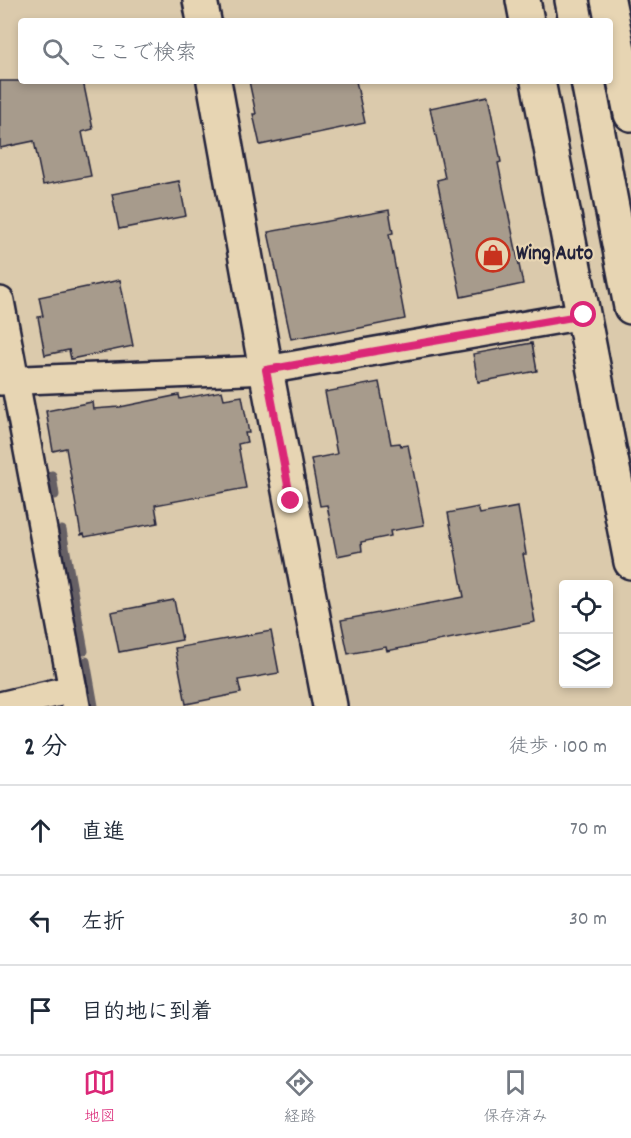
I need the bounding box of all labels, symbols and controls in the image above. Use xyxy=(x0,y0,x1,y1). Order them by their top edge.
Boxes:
search box xyxy=(18,18,613,84)
icon: search xyxy=(39,35,72,68)
text: ここで検索 xyxy=(87,39,197,70)
shop icon: Wing Auto xyxy=(475,237,511,273)
place label: Wing Auto xyxy=(516,240,593,270)
route start xyxy=(570,301,596,327)
route end xyxy=(277,487,303,513)
map controls xyxy=(559,580,613,688)
button: locate xyxy=(559,580,613,634)
button: layers xyxy=(559,634,613,688)
text: 2 分 xyxy=(24,730,67,767)
text: 徒歩 · 100 m xyxy=(509,734,607,762)
icon: ahead xyxy=(24,814,57,847)
text: 70 m xyxy=(570,816,607,844)
text: 直進 xyxy=(81,818,125,849)
icon: left xyxy=(24,904,57,937)
text: 30 m xyxy=(569,906,607,934)
text: 左折 xyxy=(81,908,125,939)
icon: arrive xyxy=(24,994,57,1027)
text: 目的地に到着 xyxy=(81,998,213,1029)
tab: 地図 xyxy=(83,1066,116,1129)
tab: 経路 xyxy=(283,1066,316,1129)
tab: 保存済み xyxy=(483,1066,547,1129)

